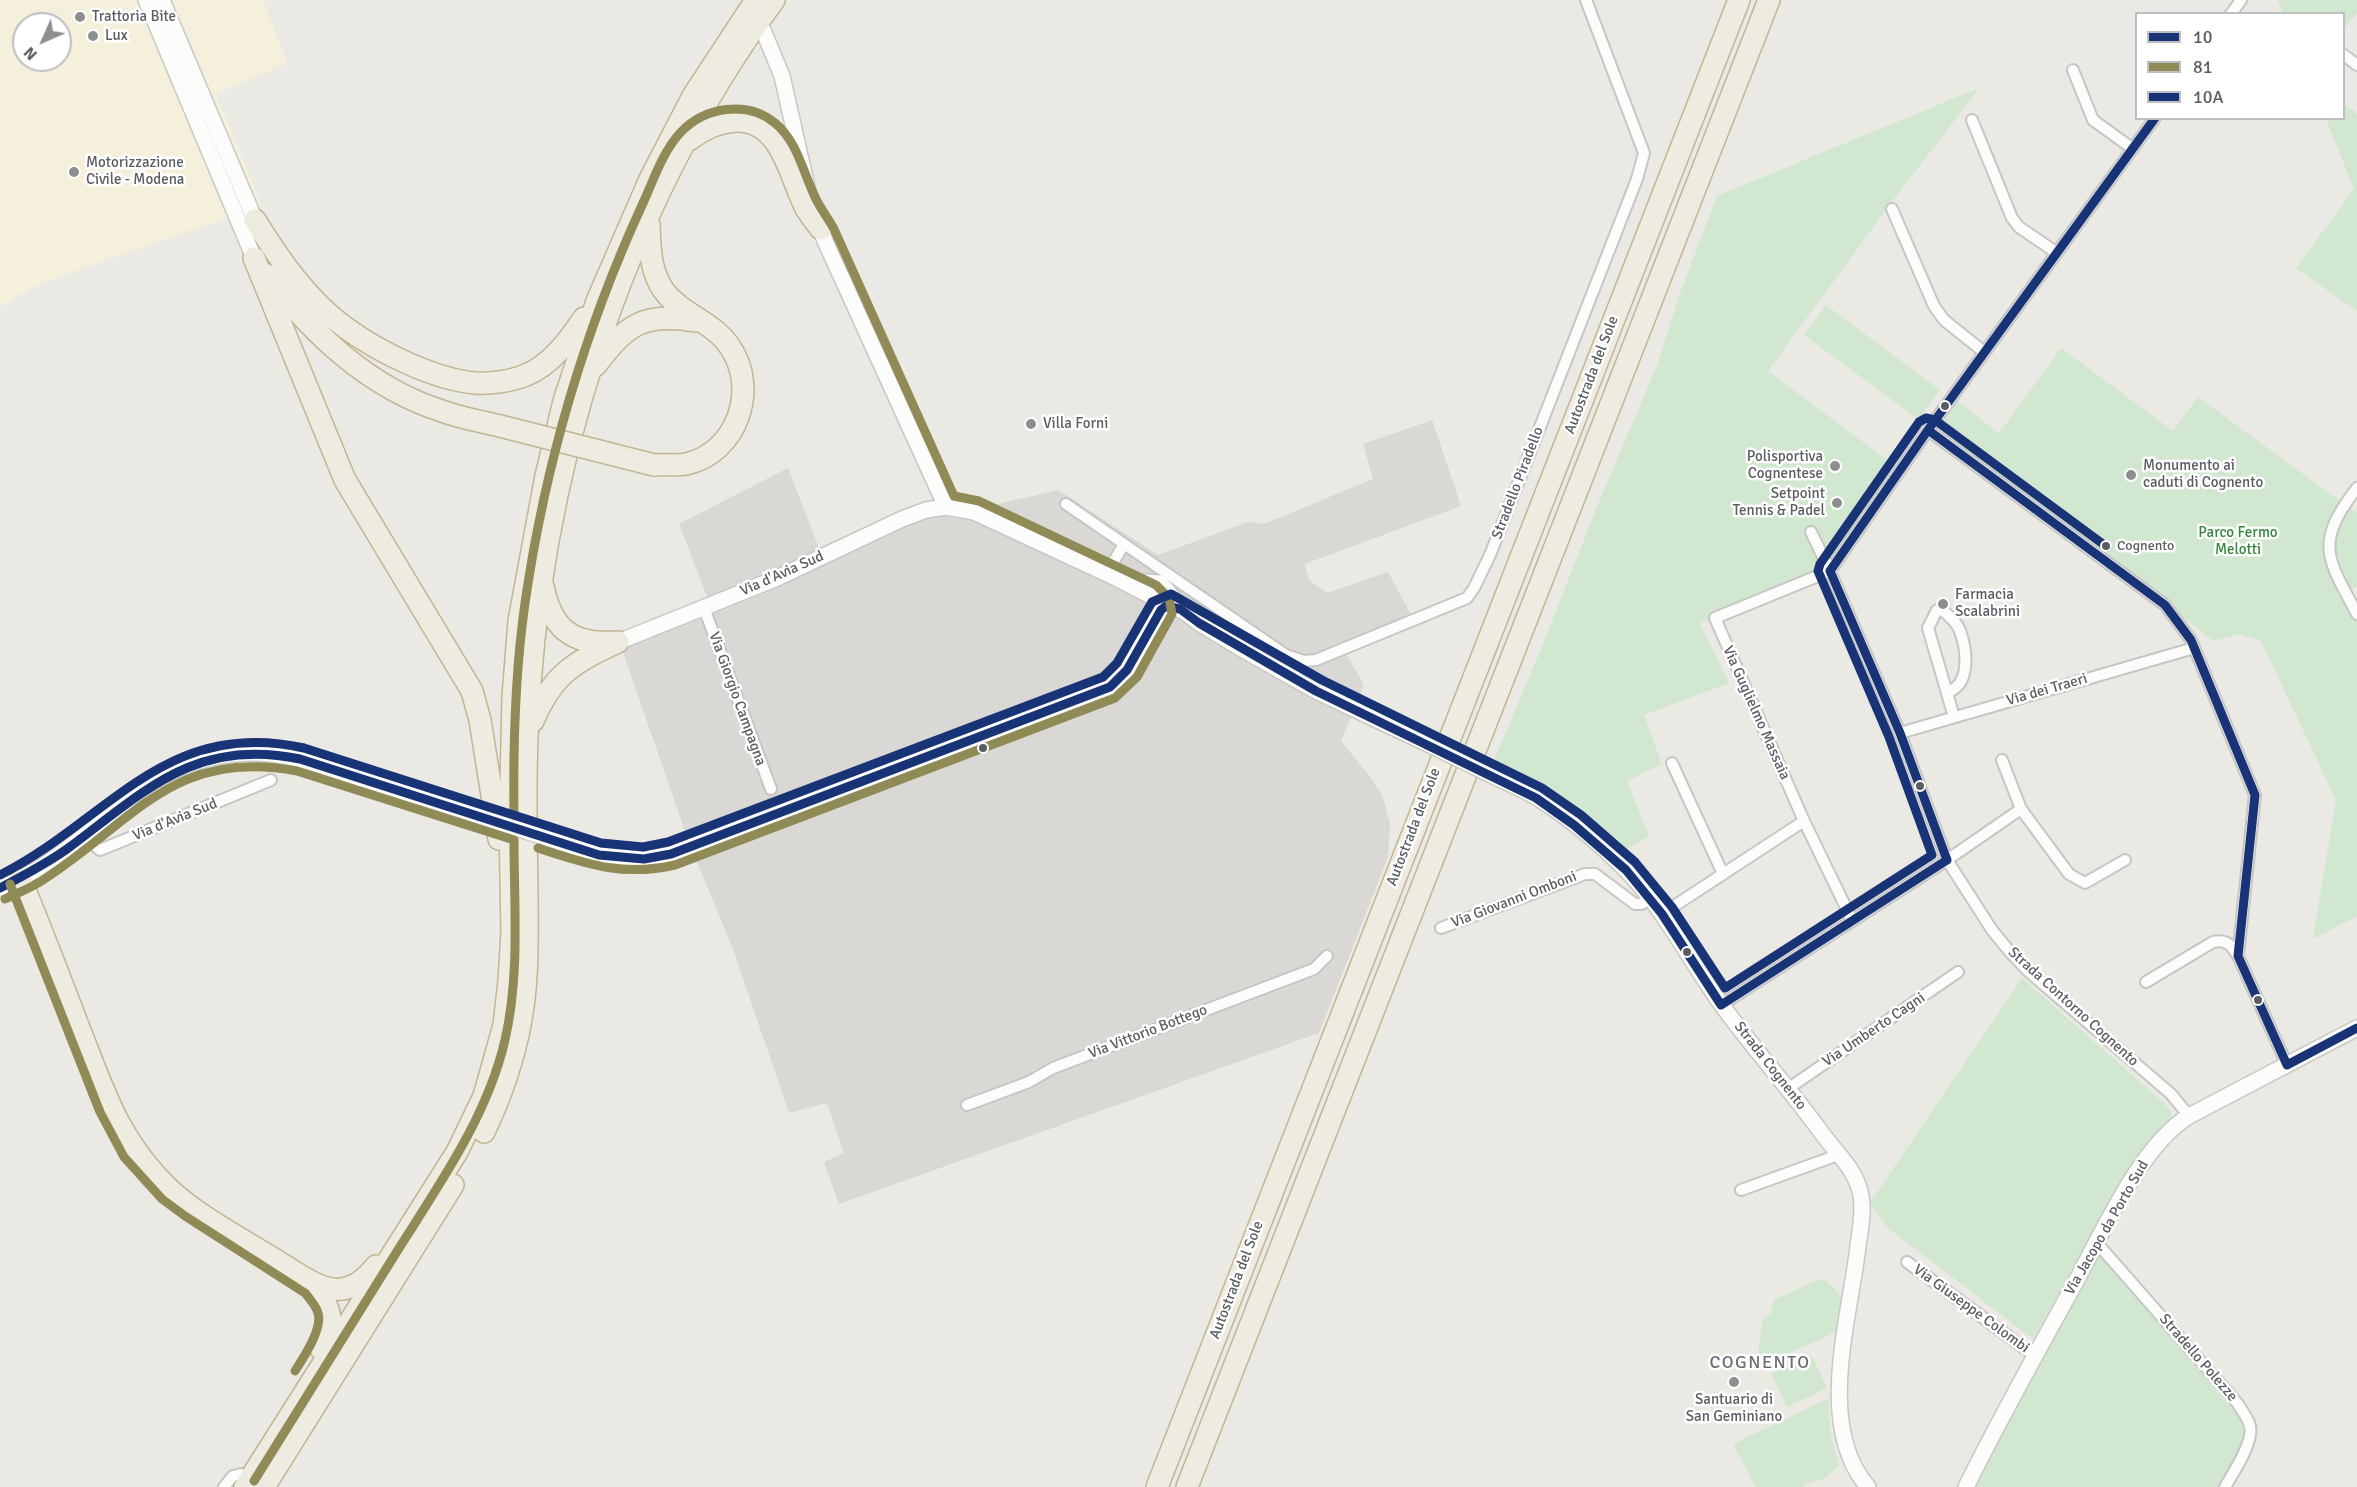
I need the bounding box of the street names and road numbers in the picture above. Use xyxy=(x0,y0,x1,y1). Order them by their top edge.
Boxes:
street label: Autostrada del Sole xyxy=(1561,314,1623,436)
street label: Stradello Piradello xyxy=(1488,424,1548,542)
street label: Via d'Avia Sud xyxy=(737,548,827,600)
street label: Via Giorgio Campagna xyxy=(704,630,770,768)
street label: Via Guglielmo Massaia xyxy=(1718,643,1794,783)
street label: Via dei Traeri xyxy=(2004,670,2090,710)
street label: Autostrada del Sole xyxy=(1383,766,1445,888)
street label: Via d'Avia Sud xyxy=(130,795,220,845)
street label: Via Giovanni Omboni xyxy=(1449,868,1579,932)
street label: Strada Contorno Cognento xyxy=(2004,944,2142,1070)
street label: Via Umberto Cagni xyxy=(1819,989,1929,1071)
street label: Via Vittorio Bottego xyxy=(1086,1001,1210,1063)
street label: Strada Cognento xyxy=(1730,1018,1810,1114)
street label: Via Jacopo da Porto Sud xyxy=(2061,1157,2153,1299)
street label: Autostrada del Sole xyxy=(1206,1219,1268,1341)
street label: Via Giuseppe Colombi xyxy=(1909,1261,2033,1357)
street label: Stradello Polezze xyxy=(2155,1311,2241,1405)

